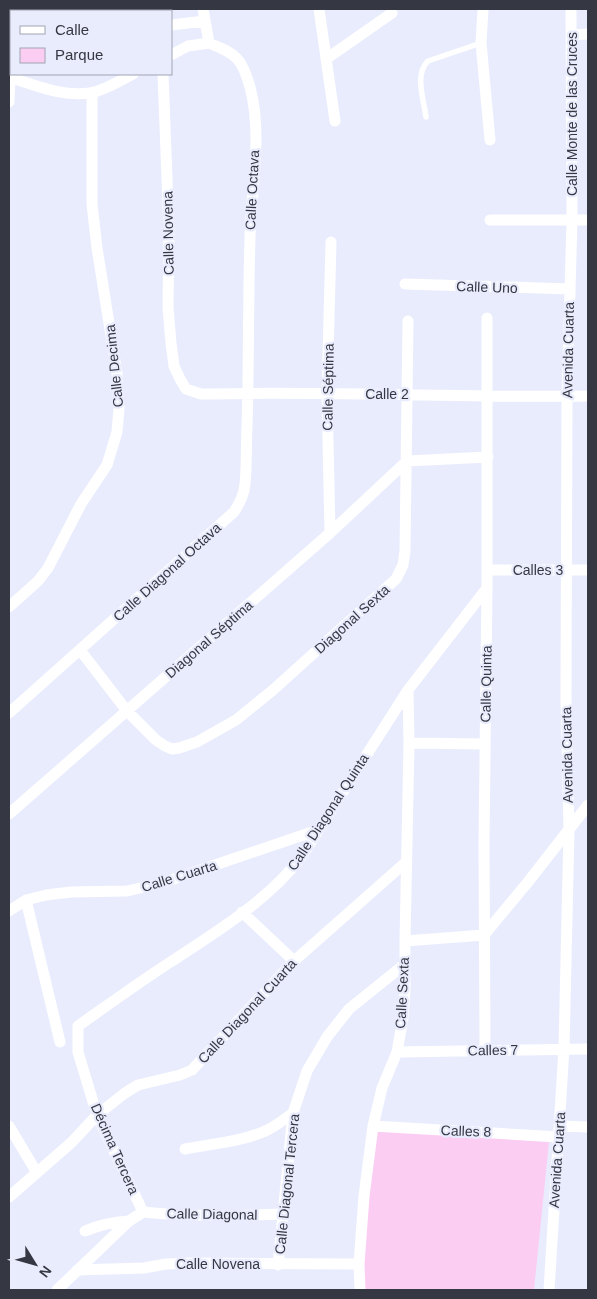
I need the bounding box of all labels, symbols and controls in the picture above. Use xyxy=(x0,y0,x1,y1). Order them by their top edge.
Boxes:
legend xyxy=(10,10,172,75)
text: Calle xyxy=(55,21,89,38)
street label: Calle Monte de las Cruces xyxy=(564,32,580,196)
text: Parque xyxy=(55,46,103,63)
street label: Calle Octava xyxy=(242,149,262,230)
street label: Calle Novena xyxy=(159,191,177,275)
street label: Calle Uno xyxy=(456,278,518,296)
street label: Avenida Cuarta xyxy=(559,302,577,398)
street label: Calle Decima xyxy=(102,324,126,408)
street label: Calle Séptima xyxy=(319,343,337,431)
street label: Calle 2 xyxy=(365,386,409,402)
street label: Calle Diagonal Octava xyxy=(110,519,224,625)
street label: Calles 3 xyxy=(513,562,563,578)
street label: Diagonal Sexta xyxy=(311,581,393,657)
street label: Diagonal Séptima xyxy=(162,597,256,681)
street label: Calle Quinta xyxy=(477,645,495,723)
street label: Avenida Cuarta xyxy=(558,707,576,803)
street label: Calle Diagonal Quinta xyxy=(284,750,372,873)
street label: Calle Cuarta xyxy=(139,857,219,895)
street label: Calle Diagonal Cuarta xyxy=(194,955,300,1067)
street label: Calle Sexta xyxy=(392,957,412,1029)
street label: Calles 7 xyxy=(468,1042,519,1058)
street label: Décima Tercera xyxy=(88,1101,142,1197)
street label: Avenida Cuarta xyxy=(546,1111,568,1209)
street label: Calle Diagonal Tercera xyxy=(272,1113,302,1255)
street label: Calles 8 xyxy=(440,1122,492,1140)
street label: Calle Diagonal xyxy=(166,1205,258,1223)
north arrow xyxy=(10,1239,60,1289)
street label: Calle Novena xyxy=(176,1256,260,1272)
text: N xyxy=(36,1263,55,1281)

